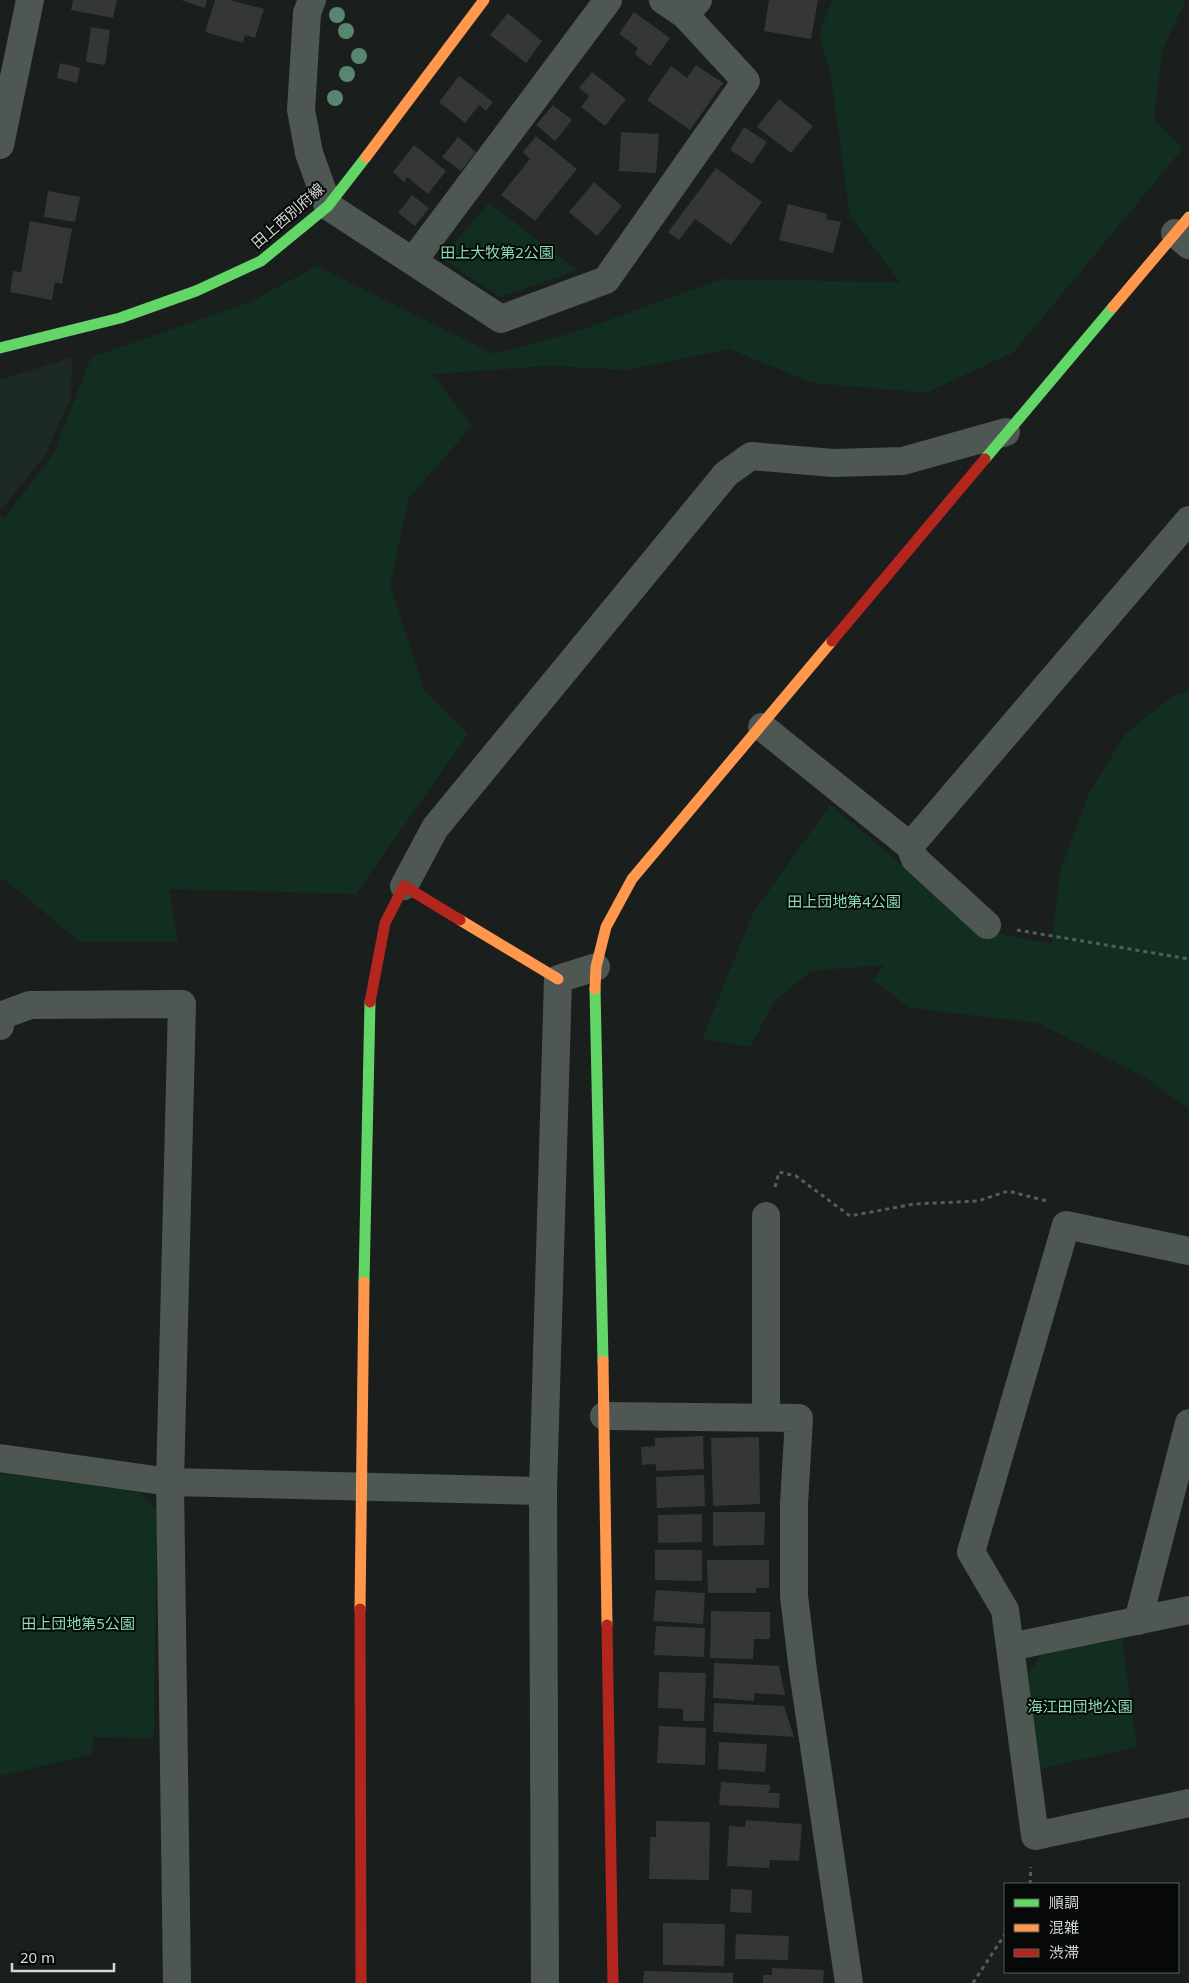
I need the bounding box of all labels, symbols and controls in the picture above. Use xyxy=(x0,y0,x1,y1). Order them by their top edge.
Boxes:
street label: 田上西別府線 xyxy=(247,178,328,252)
park label: 田上大牧第2公園 xyxy=(440,242,554,262)
park label: 田上団地第4公園 xyxy=(787,891,901,911)
park label: 田上団地第5公園 xyxy=(21,1613,135,1633)
park label: 海江田団地公園 xyxy=(1027,1696,1133,1716)
legend xyxy=(1004,1883,1179,1973)
text: 順調 xyxy=(1049,1892,1079,1912)
text: 混雑 xyxy=(1049,1917,1079,1937)
scale bar xyxy=(12,1940,115,1972)
text: 渋滞 xyxy=(1049,1942,1079,1962)
text: 20 m xyxy=(20,1947,55,1967)

